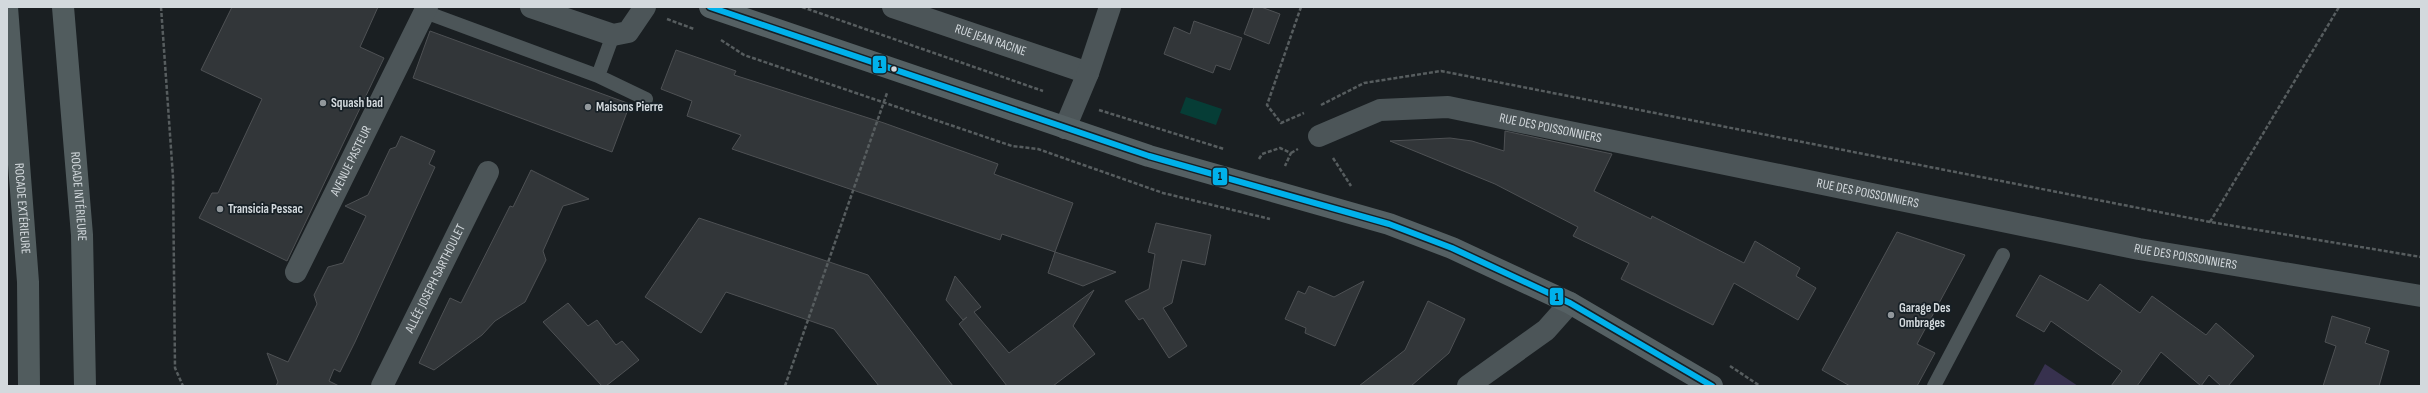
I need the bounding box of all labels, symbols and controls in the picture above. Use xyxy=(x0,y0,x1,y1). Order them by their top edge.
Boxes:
street label: RUE JEAN RACINE xyxy=(953,21,1028,60)
line badge: 1 xyxy=(872,55,887,74)
text: 1 xyxy=(878,58,883,71)
unlabelled marker xyxy=(889,64,899,74)
place label: Squash bad xyxy=(331,95,383,111)
marker: Squash bad xyxy=(318,98,328,108)
place label: Maisons Pierre xyxy=(596,99,664,115)
marker: Maisons Pierre xyxy=(583,102,593,112)
street label: RUE DES POISSONNIERS xyxy=(1498,110,1603,146)
street label: AVENUE PASTEUR xyxy=(326,123,375,199)
street label: ROCADE INTÉRIEURE xyxy=(67,151,90,241)
street label: ROCADE EXTÉRIEURE xyxy=(11,162,34,255)
line badge: 1 xyxy=(1212,167,1228,186)
text: 1 xyxy=(1218,170,1223,183)
street label: RUE DES POISSONNIERS xyxy=(1815,175,1921,212)
place label: Transicia Pessac xyxy=(228,201,304,217)
marker: Transicia Pessac xyxy=(215,204,225,214)
street label: ALLÉE JOSEPH SARTHOULET xyxy=(401,221,469,336)
street label: RUE DES POISSONNIERS xyxy=(2133,240,2239,273)
line badge: 1 xyxy=(1549,287,1564,306)
text: 1 xyxy=(1555,291,1560,304)
place label: Garage Des Ombrages xyxy=(1899,300,1951,331)
marker: Garage Des Ombrages xyxy=(1886,310,1896,320)

